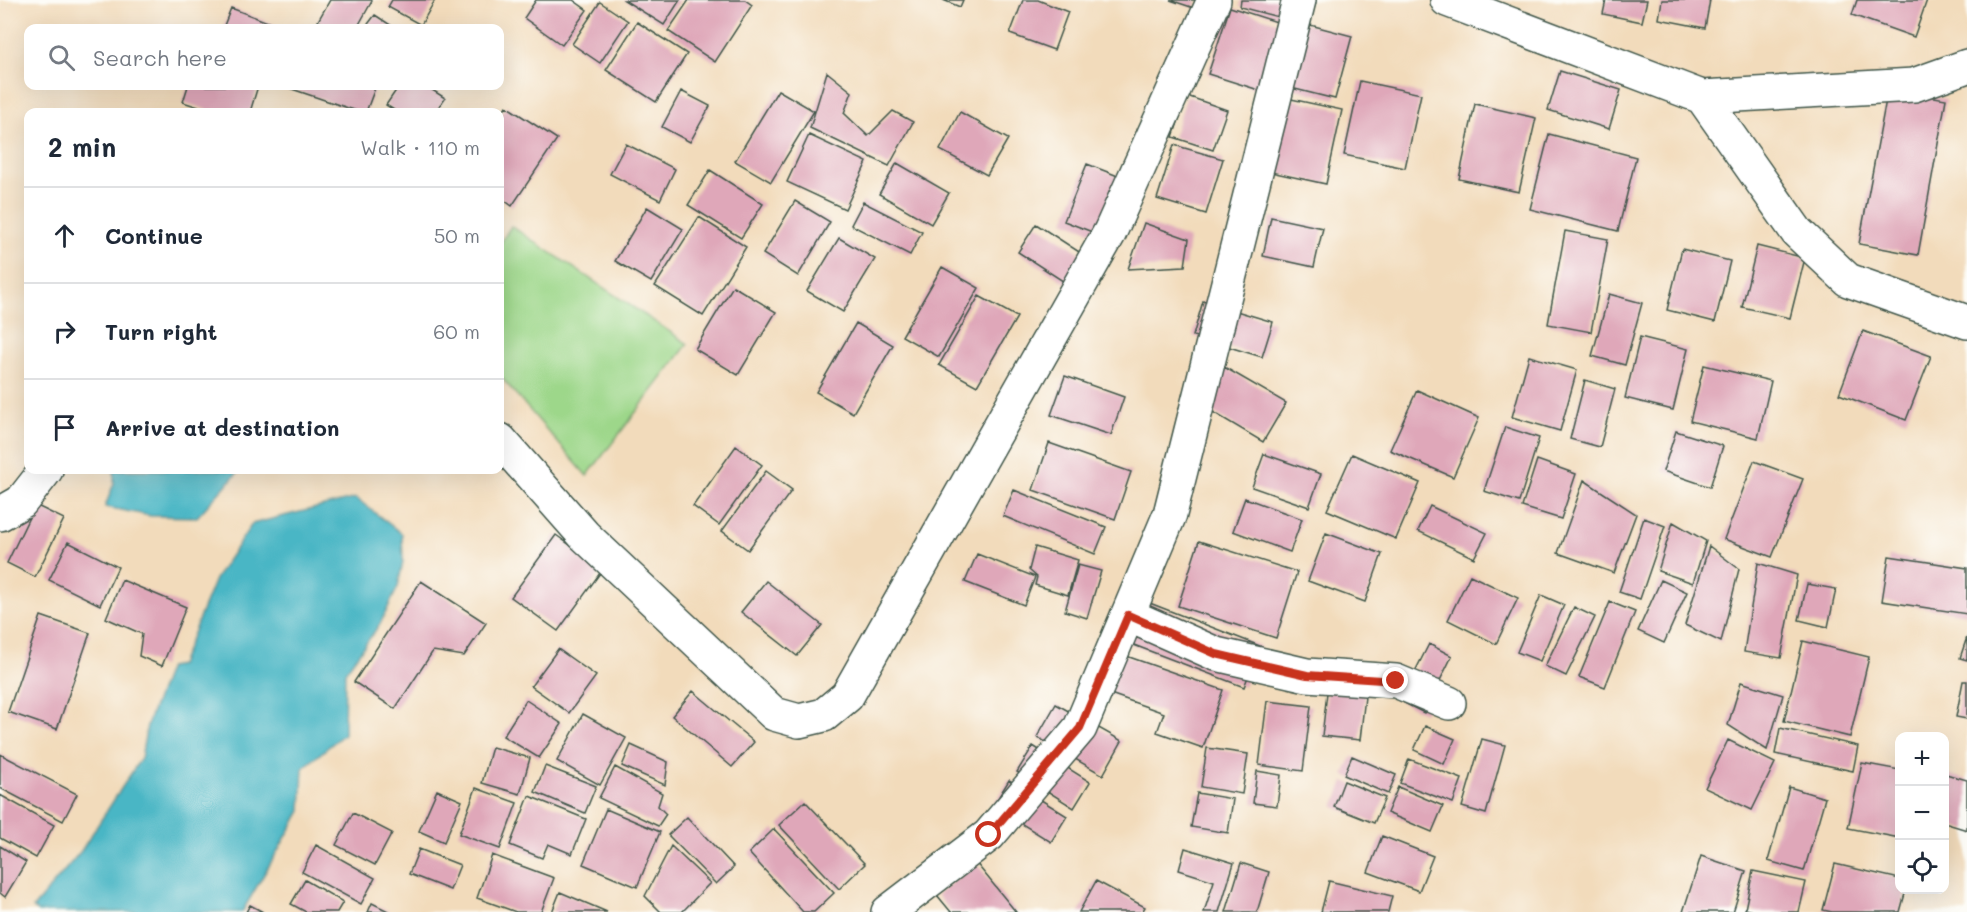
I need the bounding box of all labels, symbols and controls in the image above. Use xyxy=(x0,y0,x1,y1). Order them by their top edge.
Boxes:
search box xyxy=(24,24,504,90)
icon: search xyxy=(45,41,78,74)
text: Search here xyxy=(93,43,227,72)
text: 2 min xyxy=(48,130,116,164)
text: Walk · 110 m xyxy=(360,134,480,160)
icon: ahead xyxy=(48,219,81,252)
text: Continue xyxy=(105,221,203,250)
text: 50 m xyxy=(434,222,480,248)
icon: right xyxy=(48,315,81,348)
text: Turn right xyxy=(105,317,217,346)
text: 60 m xyxy=(433,318,480,344)
icon: arrive xyxy=(48,411,81,444)
text: Arrive at destination xyxy=(105,413,340,442)
route end xyxy=(1382,667,1408,693)
map controls xyxy=(1895,732,1949,894)
button: + xyxy=(1895,732,1949,786)
button: − xyxy=(1895,786,1949,840)
route start xyxy=(975,821,1001,847)
button: locate xyxy=(1895,840,1949,894)

